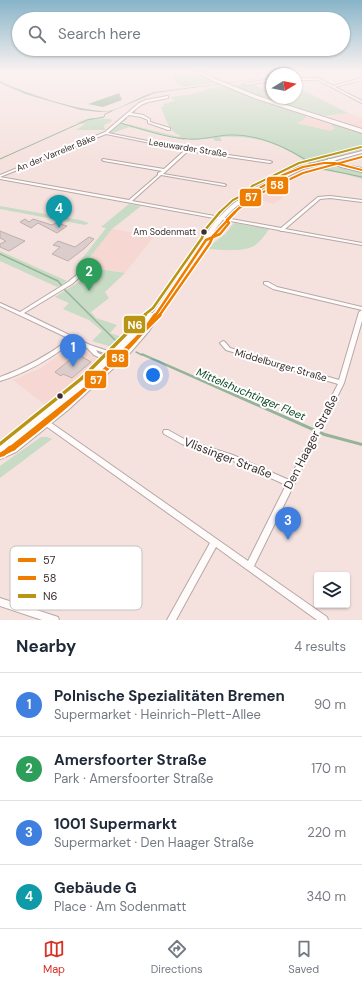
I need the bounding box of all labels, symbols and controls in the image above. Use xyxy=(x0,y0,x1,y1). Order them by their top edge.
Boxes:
search box xyxy=(12,12,350,56)
icon: search xyxy=(26,23,48,45)
text: Search here xyxy=(58,24,141,44)
north arrow xyxy=(266,68,302,104)
street label: An der Varreler Bäke xyxy=(15,132,97,174)
street label: Leeuwarder Straße xyxy=(148,136,228,160)
line badge: 58 xyxy=(266,176,289,195)
text: 58 xyxy=(270,178,284,192)
line badge: 57 xyxy=(239,188,262,207)
text: 57 xyxy=(245,190,257,204)
pin: 4 xyxy=(46,195,72,228)
place label: Am Sodenmatt xyxy=(133,226,196,238)
marker: Am Sodenmatt xyxy=(199,227,209,237)
pin: 2 xyxy=(76,258,102,291)
line badge: N6 xyxy=(123,315,146,334)
text: N6 xyxy=(128,318,143,332)
pin: 1 xyxy=(60,334,86,367)
street label: Middelburger Straße xyxy=(233,346,329,384)
line badge: 58 xyxy=(106,349,129,368)
text: 58 xyxy=(111,351,125,365)
your location xyxy=(143,365,163,385)
water label: Mittelshuchtinger Fleet xyxy=(194,365,308,424)
line badge: 57 xyxy=(84,370,107,389)
text: 57 xyxy=(90,373,102,387)
unlabelled marker xyxy=(55,391,65,401)
street label: Den Haager Straße xyxy=(280,392,342,492)
street label: Vlissinger Straße xyxy=(181,434,275,482)
pin: 3 xyxy=(275,507,301,540)
legend xyxy=(10,546,142,610)
text: 57 xyxy=(43,553,56,567)
text: 58 xyxy=(43,571,56,585)
map controls xyxy=(314,572,350,608)
button: layers xyxy=(314,572,350,608)
text: N6 xyxy=(43,589,58,603)
text: Nearby xyxy=(16,635,76,657)
text: 4 results xyxy=(294,638,346,655)
text: Polnische Spezialitäten Bremen xyxy=(54,686,285,706)
text: 1 xyxy=(27,696,31,713)
text: 90 m xyxy=(314,696,346,713)
text: Supermarket · Heinrich-Plett-Allee xyxy=(54,706,261,723)
text: Amersfoorter Straße xyxy=(54,750,207,770)
text: 2 xyxy=(25,760,33,777)
text: 170 m xyxy=(311,760,346,777)
text: Park · Amersfoorter Straße xyxy=(54,770,213,787)
text: 1001 Supermarkt xyxy=(54,814,177,834)
text: 3 xyxy=(25,824,33,841)
text: 220 m xyxy=(307,824,346,841)
text: Supermarket · Den Haager Straße xyxy=(54,834,254,851)
text: Gebäude G xyxy=(54,878,137,898)
text: 4 xyxy=(25,888,33,905)
text: 340 m xyxy=(306,888,346,905)
text: Place · Am Sodenmatt xyxy=(54,898,186,915)
tab: Map xyxy=(43,938,65,976)
tab: Directions xyxy=(151,938,203,976)
tab: Saved xyxy=(288,938,319,976)

